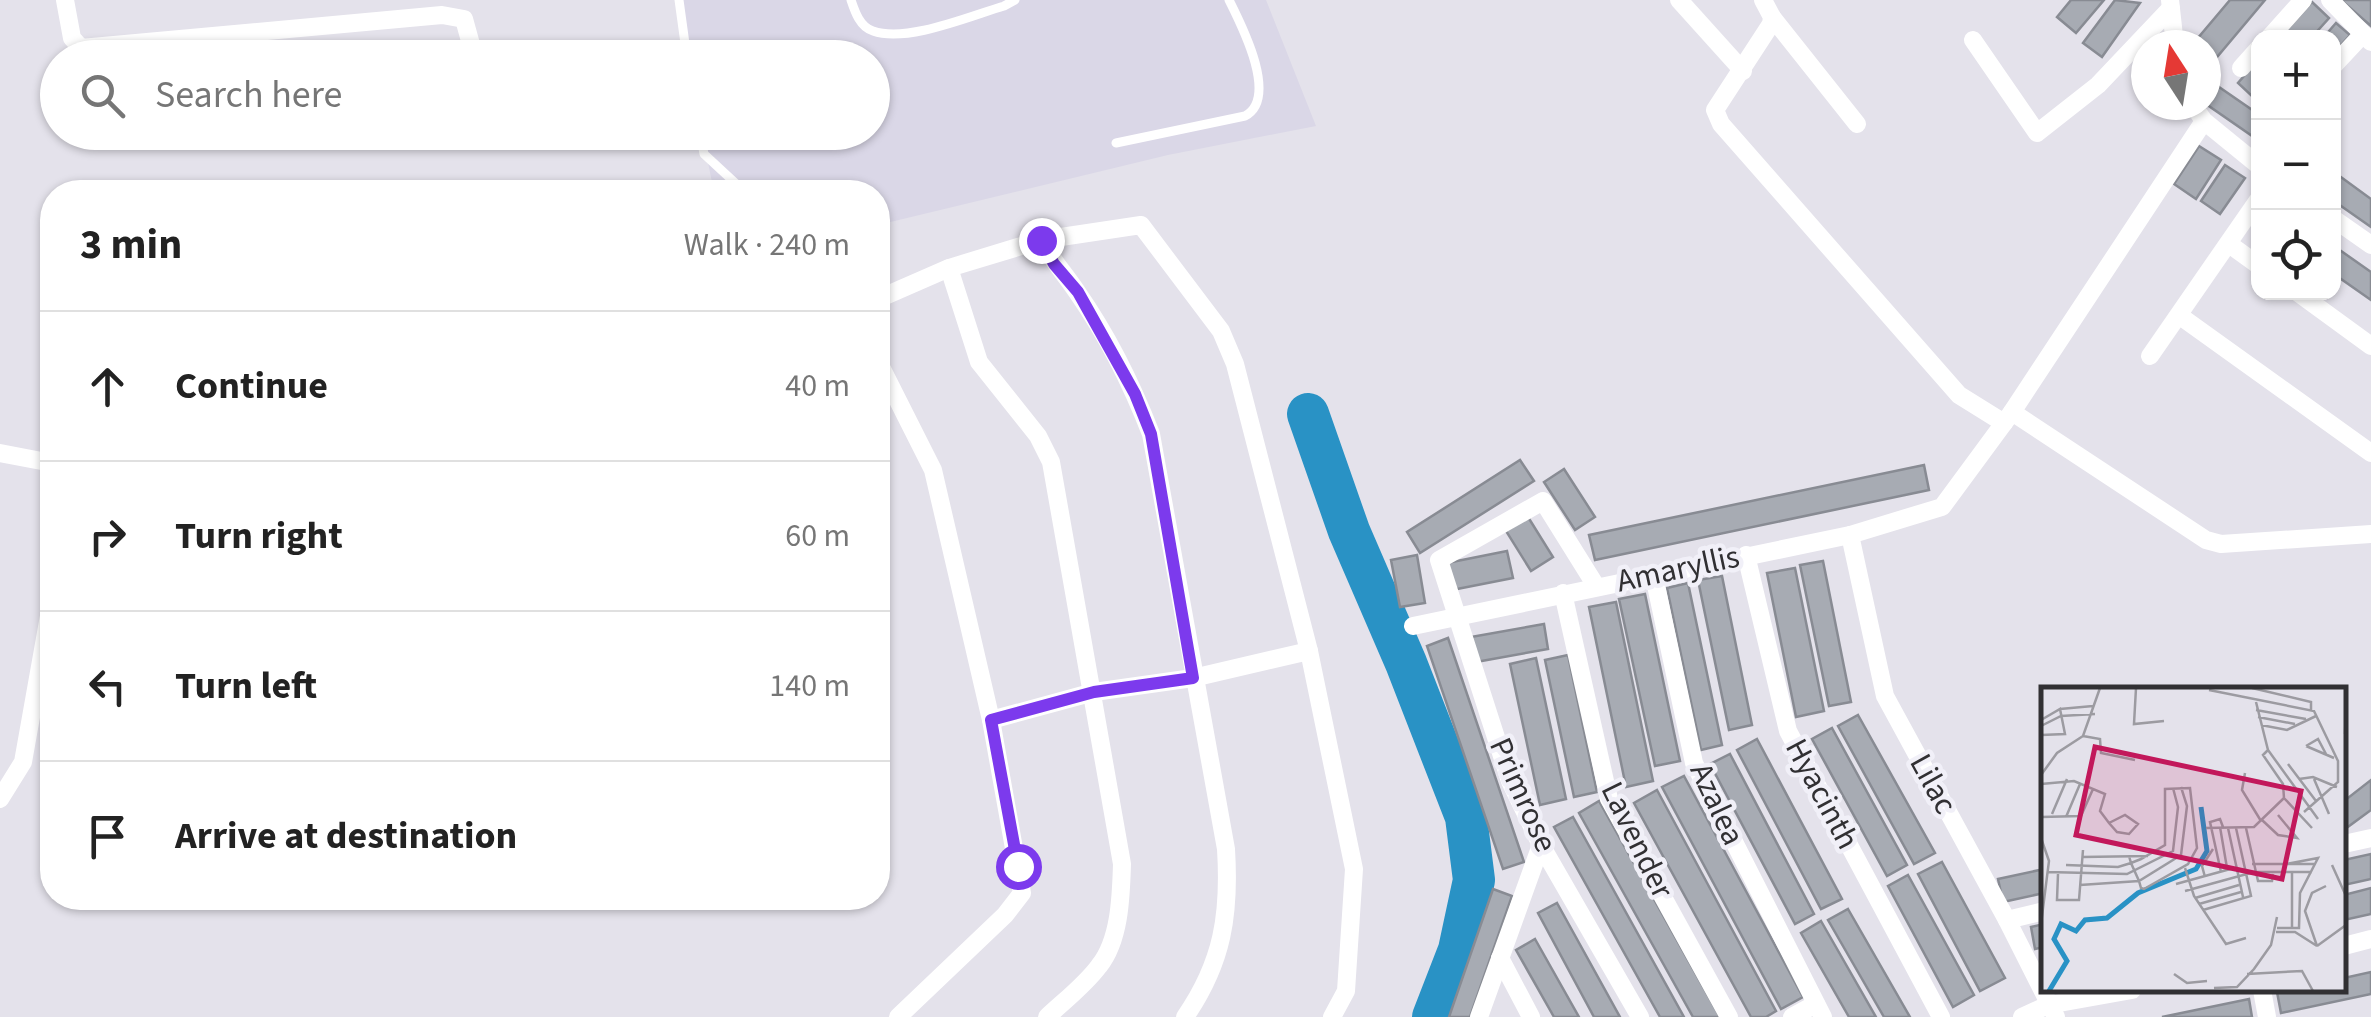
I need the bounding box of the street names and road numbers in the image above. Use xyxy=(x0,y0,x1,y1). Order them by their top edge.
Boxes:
street label: Amaryllis xyxy=(1612,534,1744,604)
street label: Primrose xyxy=(1477,730,1569,860)
street label: Hyacinth xyxy=(1774,730,1870,858)
street label: Lilac xyxy=(1898,746,1968,822)
street label: Azalea xyxy=(1678,755,1756,853)
street label: Lavender xyxy=(1589,774,1685,907)

